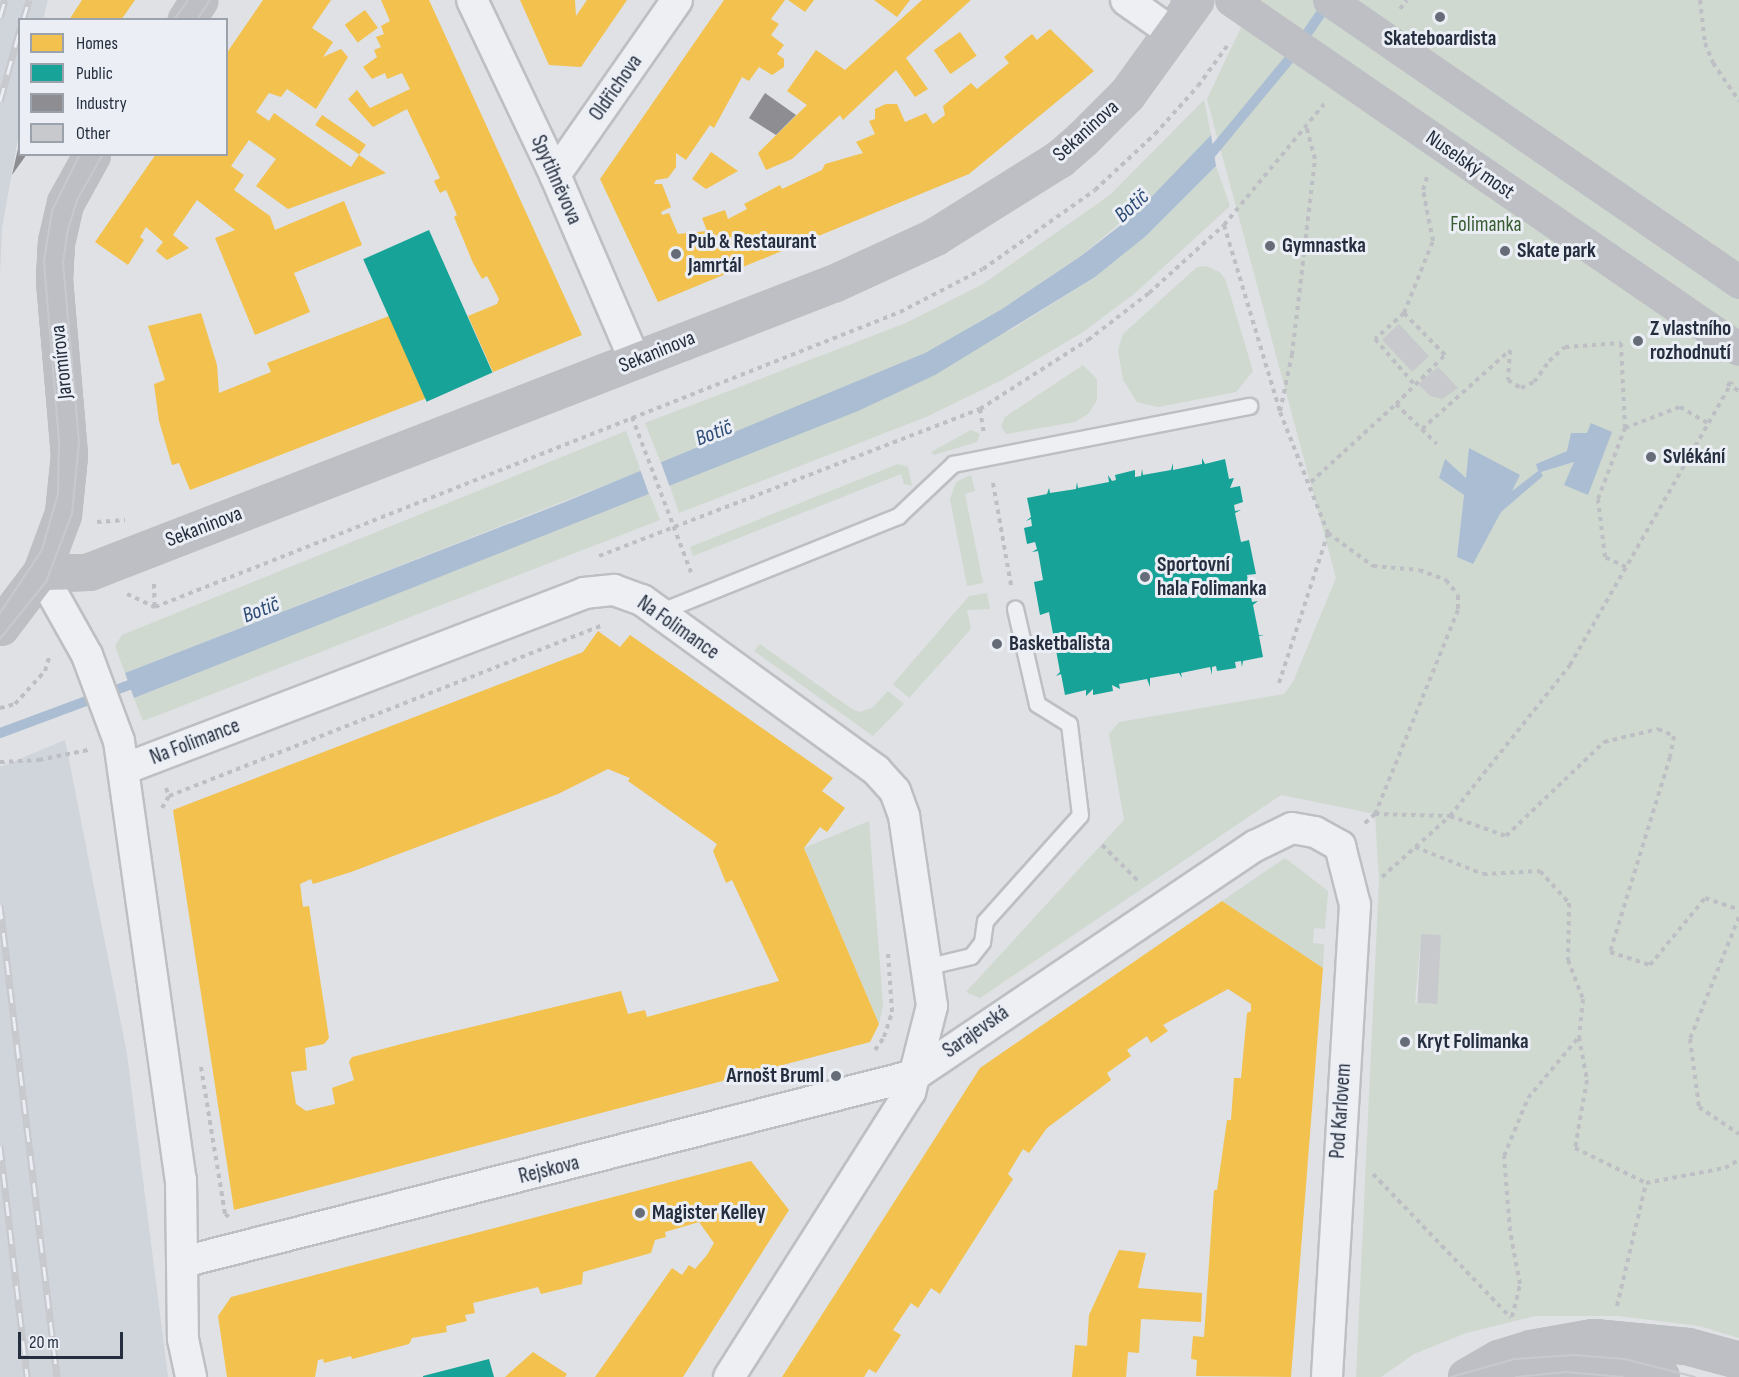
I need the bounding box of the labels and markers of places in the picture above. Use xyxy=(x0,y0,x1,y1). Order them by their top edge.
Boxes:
marker: Skateboardista xyxy=(1433,10,1447,24)
place label: Skateboardista xyxy=(1384,26,1496,52)
place label: Pub & Restaurant Jamrtál xyxy=(688,229,816,279)
place label: Gymnastka xyxy=(1282,233,1366,259)
place label: Skate park xyxy=(1517,238,1596,264)
marker: Gymnastka xyxy=(1263,239,1277,253)
marker: Skate park xyxy=(1498,244,1512,258)
marker: Pub & Restaurant Jamrtál xyxy=(669,247,683,261)
place label: Z vlastního rozhodnutí xyxy=(1650,316,1731,366)
marker: Z vlastního rozhodnutí xyxy=(1631,334,1645,348)
place label: Svlékání xyxy=(1663,444,1725,470)
marker: Svlékání xyxy=(1644,450,1658,464)
place label: Sportovní hala Folimanka xyxy=(1157,552,1267,602)
marker: Sportovní hala Folimanka xyxy=(1138,570,1152,584)
place label: Basketbalista xyxy=(1009,631,1110,657)
marker: Basketbalista xyxy=(990,637,1004,651)
place label: Kryt Folimanka xyxy=(1417,1029,1529,1055)
marker: Kryt Folimanka xyxy=(1398,1035,1412,1049)
place label: Arnošt Bruml xyxy=(727,1063,824,1089)
marker: Arnošt Bruml xyxy=(829,1069,843,1083)
place label: Magister Kelley xyxy=(652,1200,766,1226)
marker: Magister Kelley xyxy=(633,1206,647,1220)

